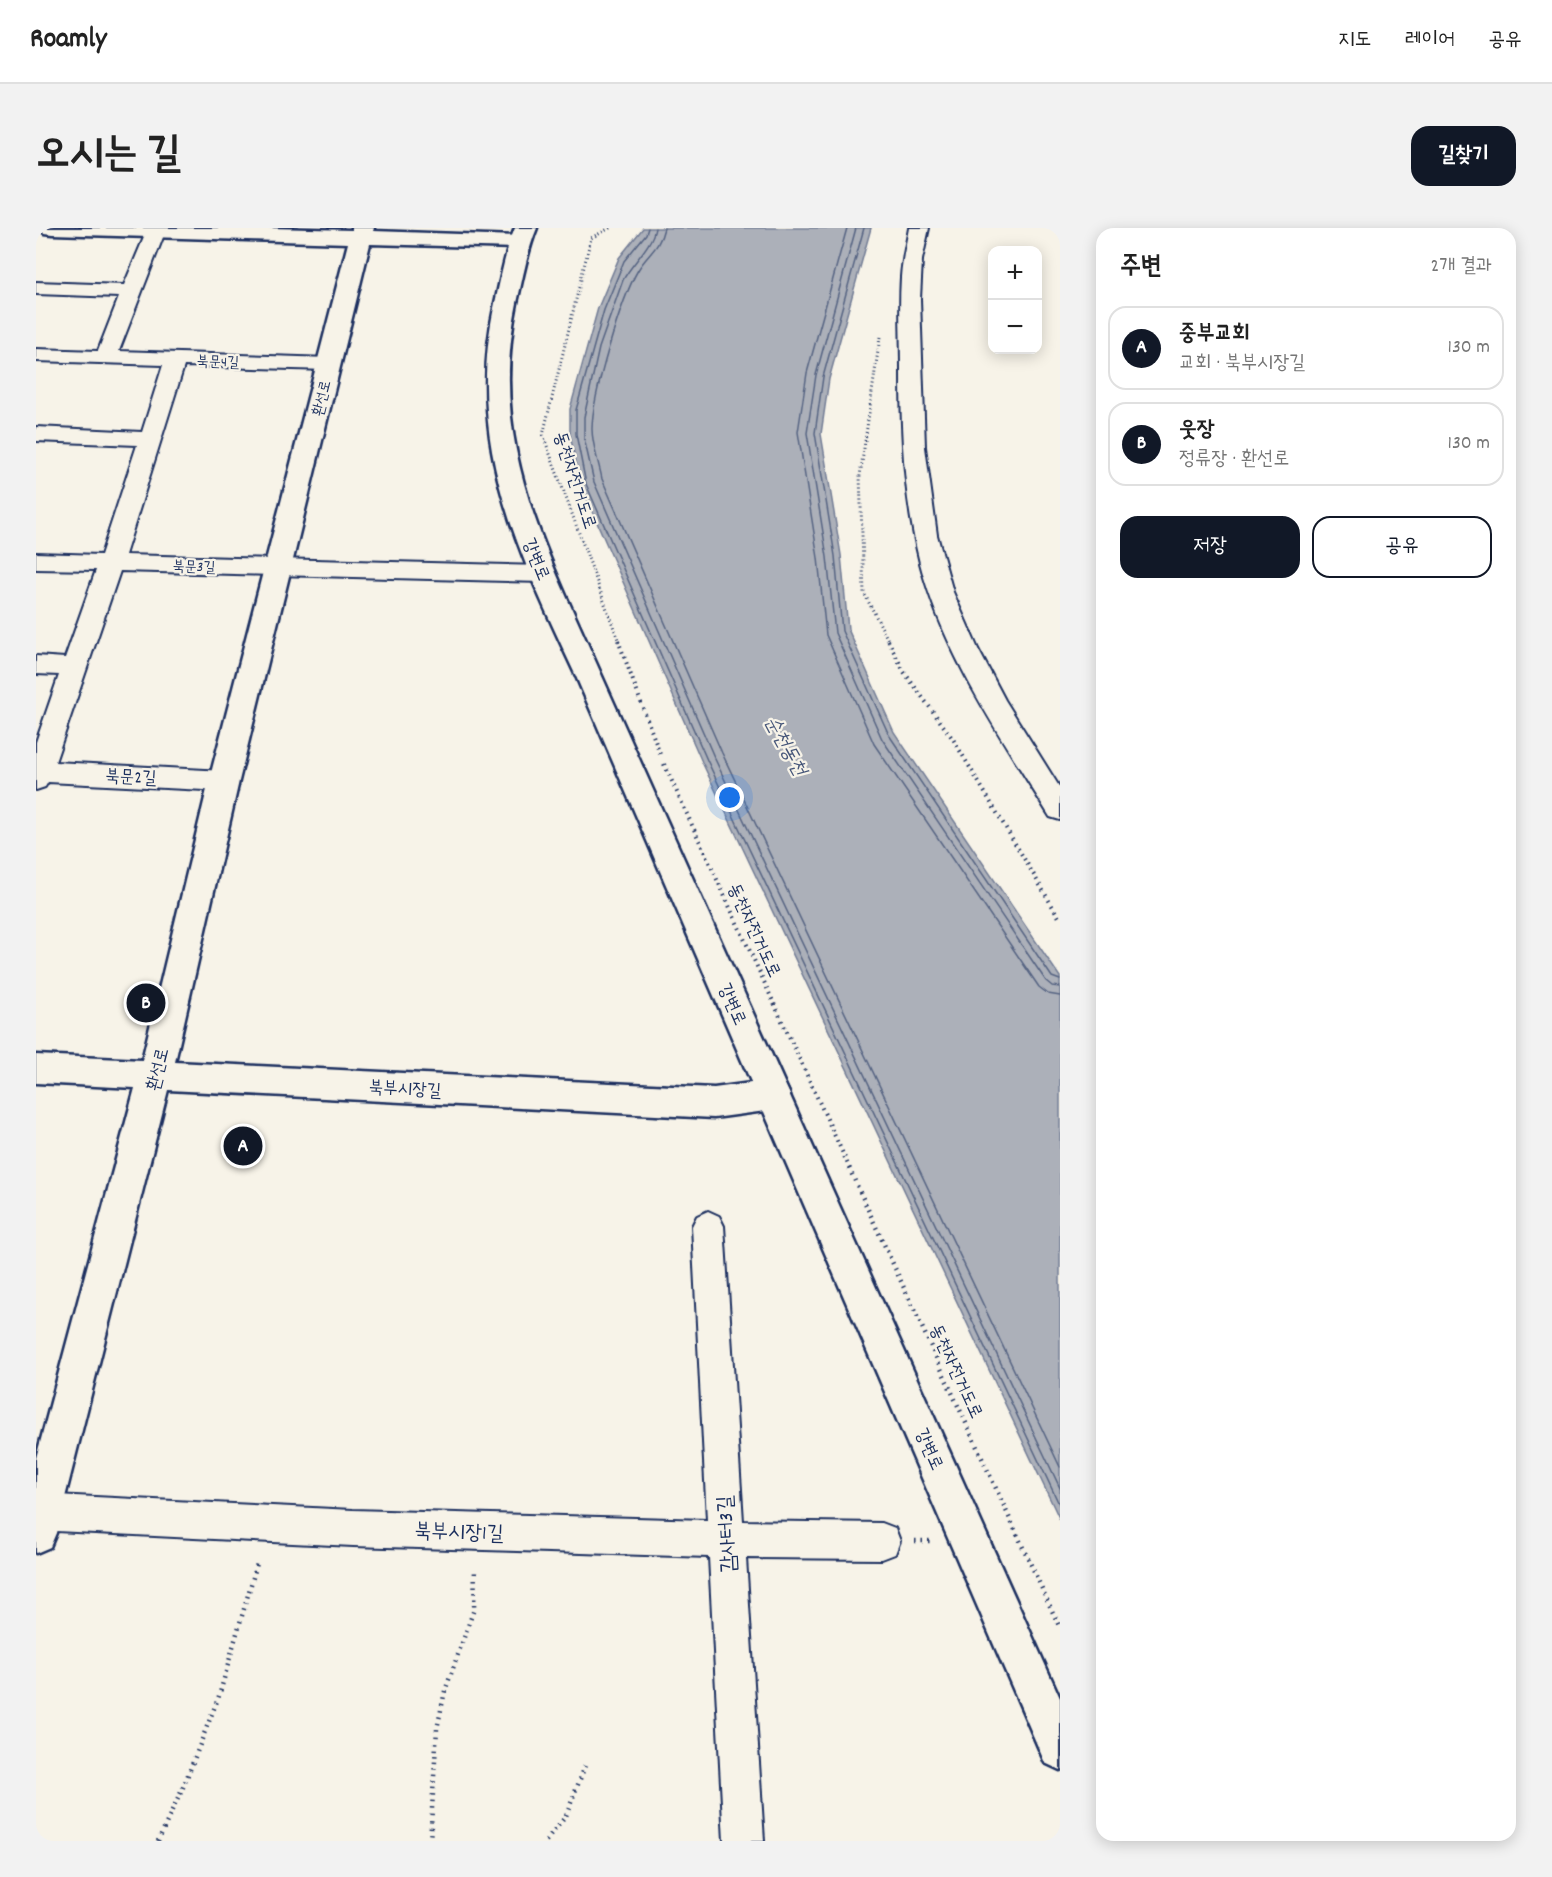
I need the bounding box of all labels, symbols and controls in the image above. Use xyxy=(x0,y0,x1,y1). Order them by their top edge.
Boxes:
text: Roamly xyxy=(30,21,106,61)
text: 지도 xyxy=(1338,26,1372,56)
text: 레이어 xyxy=(1405,26,1455,56)
text: 공유 xyxy=(1488,26,1522,56)
button: 길찾기 xyxy=(1411,126,1516,186)
text: 오시는 길 xyxy=(36,127,181,187)
map controls xyxy=(988,246,1042,354)
button: + xyxy=(988,246,1042,300)
text: 주변 xyxy=(1120,249,1162,286)
text: 2개 결과 xyxy=(1430,253,1492,281)
button: − xyxy=(988,300,1042,354)
text: 중부교회 xyxy=(1179,319,1250,350)
text: A xyxy=(1136,334,1147,362)
text: 130 m xyxy=(1448,334,1490,362)
text: 교회 · 북부시장길 xyxy=(1179,350,1305,378)
street label: 북문4길 xyxy=(196,351,240,375)
street label: 환선로 xyxy=(308,378,338,419)
text: 웃장 xyxy=(1179,415,1214,446)
street label: 동천자전거도로 xyxy=(546,429,601,533)
text: B xyxy=(1137,430,1146,458)
text: 130 m xyxy=(1448,430,1490,458)
text: 정류장 · 환선로 xyxy=(1179,446,1289,474)
button: 저장 xyxy=(1120,516,1300,578)
button: 공유 xyxy=(1312,516,1492,578)
street label: 강변로 xyxy=(515,535,554,585)
street label: 북문3길 xyxy=(172,556,216,580)
water label: 순천동천 xyxy=(757,712,813,783)
street label: 북문2길 xyxy=(105,765,158,792)
your location xyxy=(715,783,744,812)
street label: 동천자전거도로 xyxy=(720,880,785,982)
pin: B xyxy=(126,980,166,1026)
street label: 강변로 xyxy=(710,980,751,1030)
street label: 환선로 xyxy=(142,1045,177,1094)
street label: 북부시장길 xyxy=(368,1076,442,1105)
pin: A xyxy=(224,1124,262,1168)
street label: 동천자전거도로 xyxy=(922,1321,987,1423)
street label: 강변로 xyxy=(907,1425,948,1475)
street label: 감사터3길 xyxy=(712,1495,746,1573)
street label: 북부시장1길 xyxy=(414,1517,504,1551)

